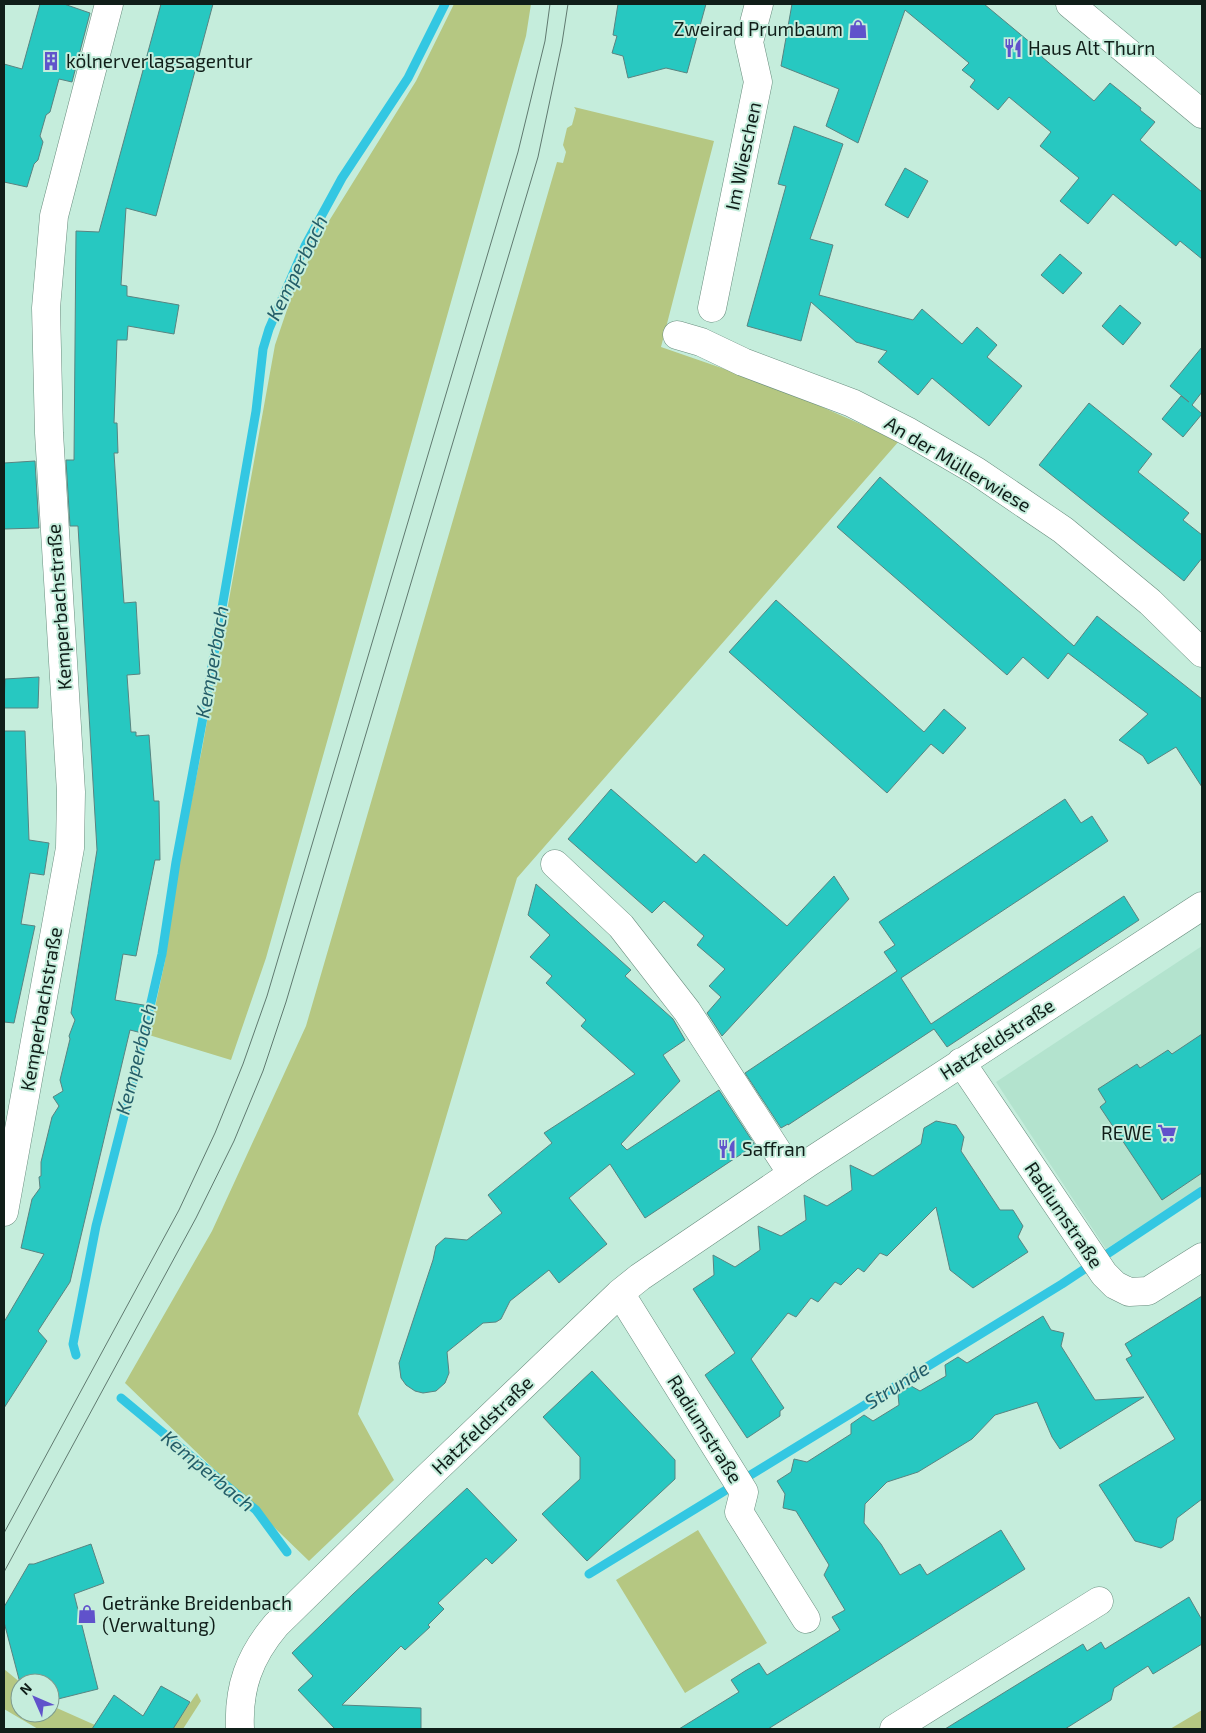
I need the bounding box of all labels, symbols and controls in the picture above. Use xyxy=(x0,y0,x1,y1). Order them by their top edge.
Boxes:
place label: Zweirad Prumbaum xyxy=(674,17,843,40)
shop icon: Zweirad Prumbaum xyxy=(847,18,869,40)
place label: Haus Alt Thurn xyxy=(1028,36,1155,59)
restaurant icon: Haus Alt Thurn xyxy=(1002,37,1024,59)
place label: kölnerverlagsagentur xyxy=(66,49,253,72)
building icon: kölnerverlagsagentur xyxy=(40,50,62,72)
street label: Im Wieschen xyxy=(720,100,765,212)
water label: Kemperbach xyxy=(260,211,332,324)
street label: An der Müllerwiese xyxy=(881,411,1036,516)
street label: Kemperbachstraße xyxy=(41,523,76,691)
water label: Kemperbach xyxy=(189,604,233,720)
street label: Kemperbachstraße xyxy=(15,925,66,1093)
street label: Hatzfeldstraße xyxy=(935,993,1058,1084)
water label: Kemperbach xyxy=(110,1001,160,1117)
place label: REWE xyxy=(1101,1121,1152,1144)
supermarket icon: REWE xyxy=(1156,1122,1178,1144)
place label: Saffran xyxy=(742,1137,806,1160)
restaurant icon: Saffran xyxy=(716,1138,738,1160)
street label: Radiumstraße xyxy=(1020,1157,1108,1272)
water label: Strunde xyxy=(860,1355,933,1413)
street label: Radiumstraße xyxy=(663,1370,748,1487)
street label: Hatzfeldstraße xyxy=(426,1371,537,1479)
water label: Kemperbach xyxy=(157,1424,260,1516)
place label: Getränke Breidenbach (Verwaltung) xyxy=(102,1591,292,1636)
shop icon: Getränke Breidenbach (Verwaltung) xyxy=(76,1603,98,1625)
north arrow xyxy=(10,1673,60,1723)
text: N xyxy=(16,1679,35,1698)

